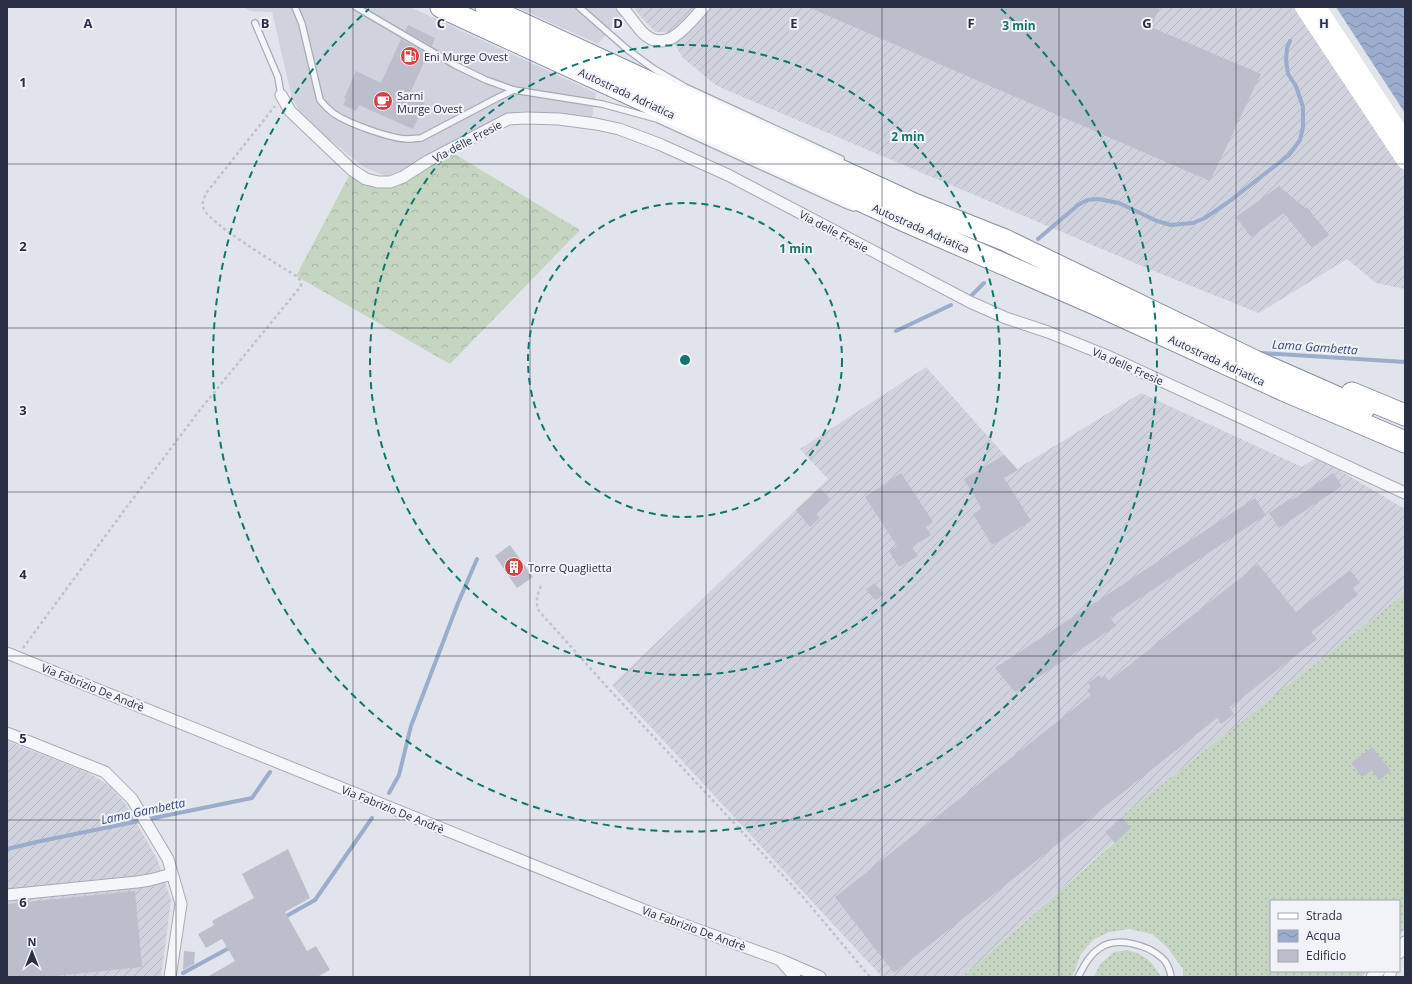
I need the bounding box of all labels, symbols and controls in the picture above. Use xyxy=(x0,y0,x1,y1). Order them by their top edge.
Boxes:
text: A xyxy=(84,14,93,32)
text: B xyxy=(261,14,270,32)
text: C xyxy=(437,14,445,32)
text: D xyxy=(613,14,623,32)
text: E xyxy=(790,14,798,32)
text: F xyxy=(967,14,975,32)
text: G xyxy=(1142,14,1152,32)
text: H xyxy=(1319,14,1329,32)
text: 3 min xyxy=(1002,17,1036,34)
fuel station icon: Eni Murge Ovest xyxy=(399,45,421,67)
place label: Eni Murge Ovest xyxy=(424,49,508,64)
street label: Autostrada Adriatica xyxy=(576,64,678,122)
text: 1 xyxy=(19,73,27,91)
place label: Sarni Murge Ovest xyxy=(397,88,463,116)
cafe icon: Sarni Murge Ovest xyxy=(372,90,394,112)
street label: Via delle Fresie xyxy=(430,116,504,166)
text: 2 min xyxy=(891,128,925,145)
street label: Autostrada Adriatica xyxy=(870,200,972,256)
street label: Via delle Fresie xyxy=(797,206,871,256)
text: 2 xyxy=(19,237,27,255)
text: 1 min xyxy=(779,240,813,257)
street label: Autostrada Adriatica xyxy=(1166,331,1268,389)
water label: Lama Gambetta xyxy=(1272,336,1359,358)
street label: Via delle Fresie xyxy=(1090,344,1166,388)
centre of rings xyxy=(678,353,692,367)
text: 3 xyxy=(19,401,27,419)
building icon: Torre Quaglietta xyxy=(503,556,525,578)
place label: Torre Quaglietta xyxy=(528,560,612,575)
text: 4 xyxy=(19,565,27,583)
street label: Via Fabrizio De Andrè xyxy=(39,660,147,714)
text: 5 xyxy=(19,729,27,747)
street label: Via Fabrizio De Andrè xyxy=(339,782,447,836)
water label: Lama Gambetta xyxy=(99,794,187,828)
text: 6 xyxy=(19,893,27,911)
legend xyxy=(1270,900,1400,972)
street label: Via Fabrizio De Andrè xyxy=(640,902,748,954)
text: Strada xyxy=(1306,907,1342,924)
text: Acqua xyxy=(1306,927,1341,944)
north arrow xyxy=(12,932,52,972)
text: N xyxy=(28,934,36,949)
text: Edificio xyxy=(1306,947,1346,964)

